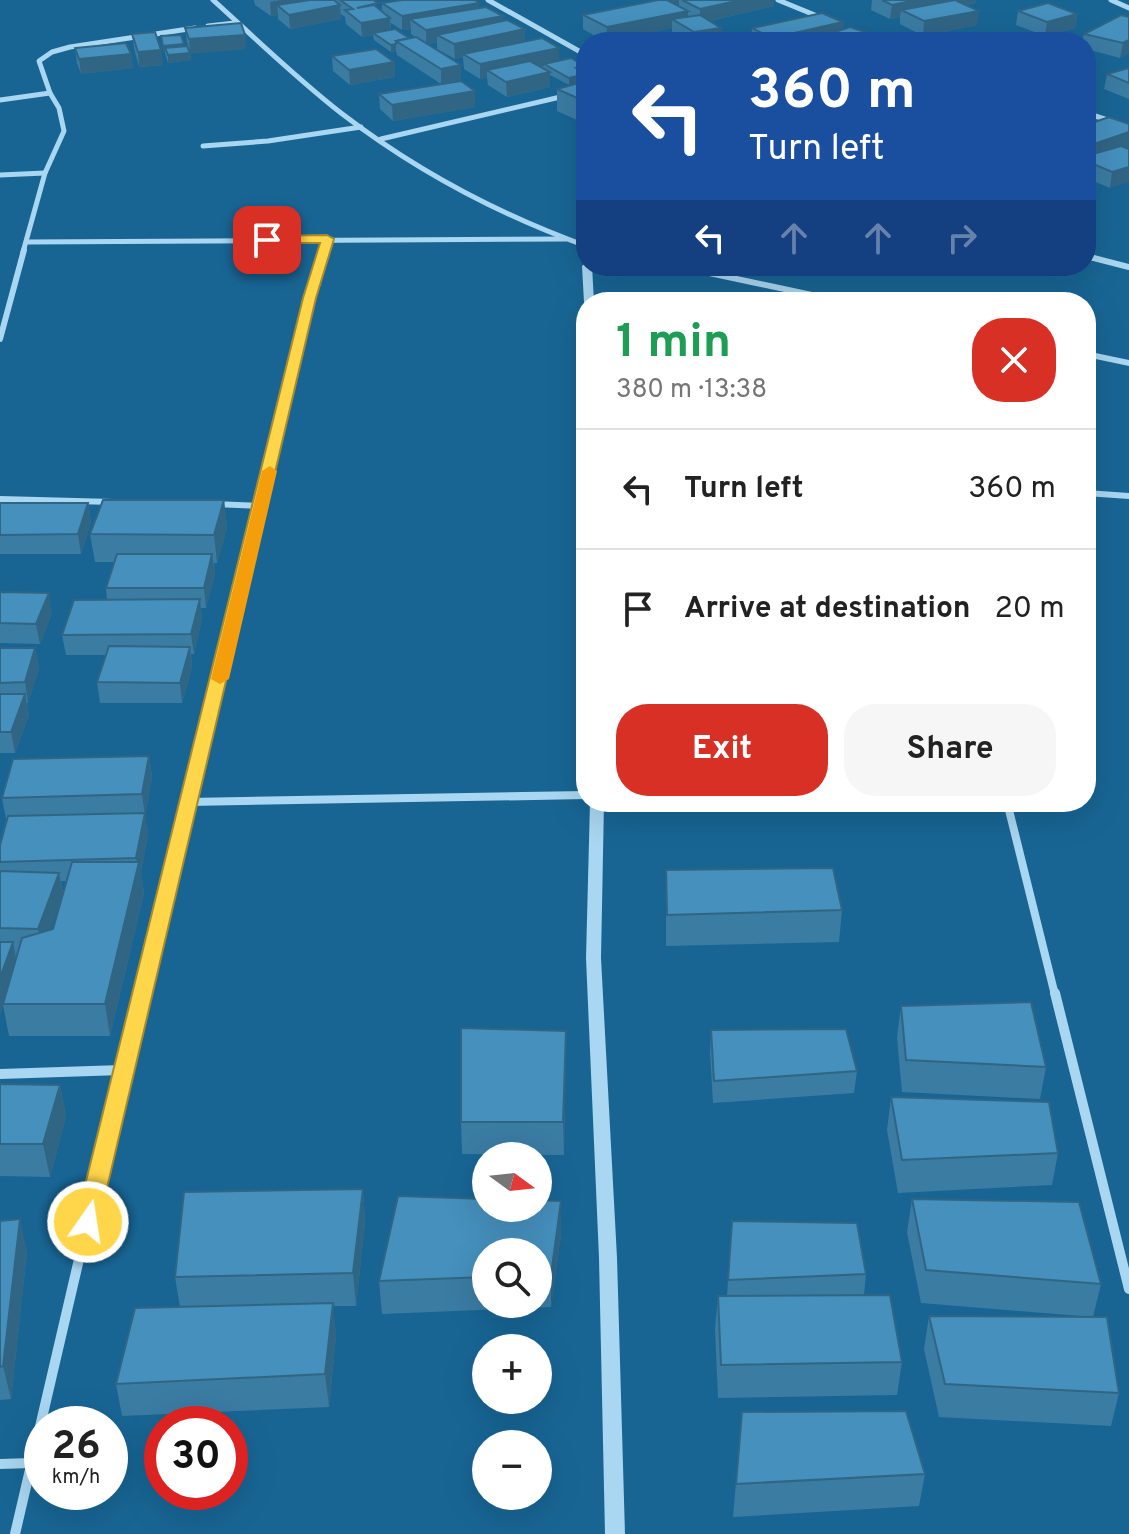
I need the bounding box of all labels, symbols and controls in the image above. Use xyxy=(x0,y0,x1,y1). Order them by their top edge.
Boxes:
text: 360 m xyxy=(748,58,916,128)
icon: left xyxy=(616,64,720,168)
text: Turn left xyxy=(748,127,885,173)
pin xyxy=(233,206,301,274)
icon: left xyxy=(688,216,732,260)
icon: ahead xyxy=(772,216,816,260)
icon: ahead xyxy=(856,216,900,260)
icon: right xyxy=(940,216,984,260)
icon: arrive xyxy=(245,218,289,262)
text: 1 min xyxy=(616,314,731,374)
button: close xyxy=(972,318,1056,402)
text: 380 m · 13:38 xyxy=(616,374,767,407)
icon: left xyxy=(616,467,660,511)
text: Turn left xyxy=(684,471,804,508)
text: 360 m xyxy=(968,471,1056,508)
icon: arrive xyxy=(616,587,660,631)
text: Arrive at destination xyxy=(684,591,970,628)
text: 20 m xyxy=(994,591,1065,628)
button: Exit xyxy=(616,704,828,796)
button: Share xyxy=(844,704,1056,796)
north arrow xyxy=(472,1142,552,1222)
map controls xyxy=(472,1142,552,1510)
position arrow xyxy=(46,1180,130,1264)
button: search xyxy=(472,1238,552,1318)
button: + xyxy=(472,1334,552,1414)
speed limit sign: 30 xyxy=(144,1406,248,1510)
text: 26 xyxy=(51,1423,101,1473)
button: − xyxy=(472,1430,552,1510)
text: km/h xyxy=(52,1465,100,1491)

